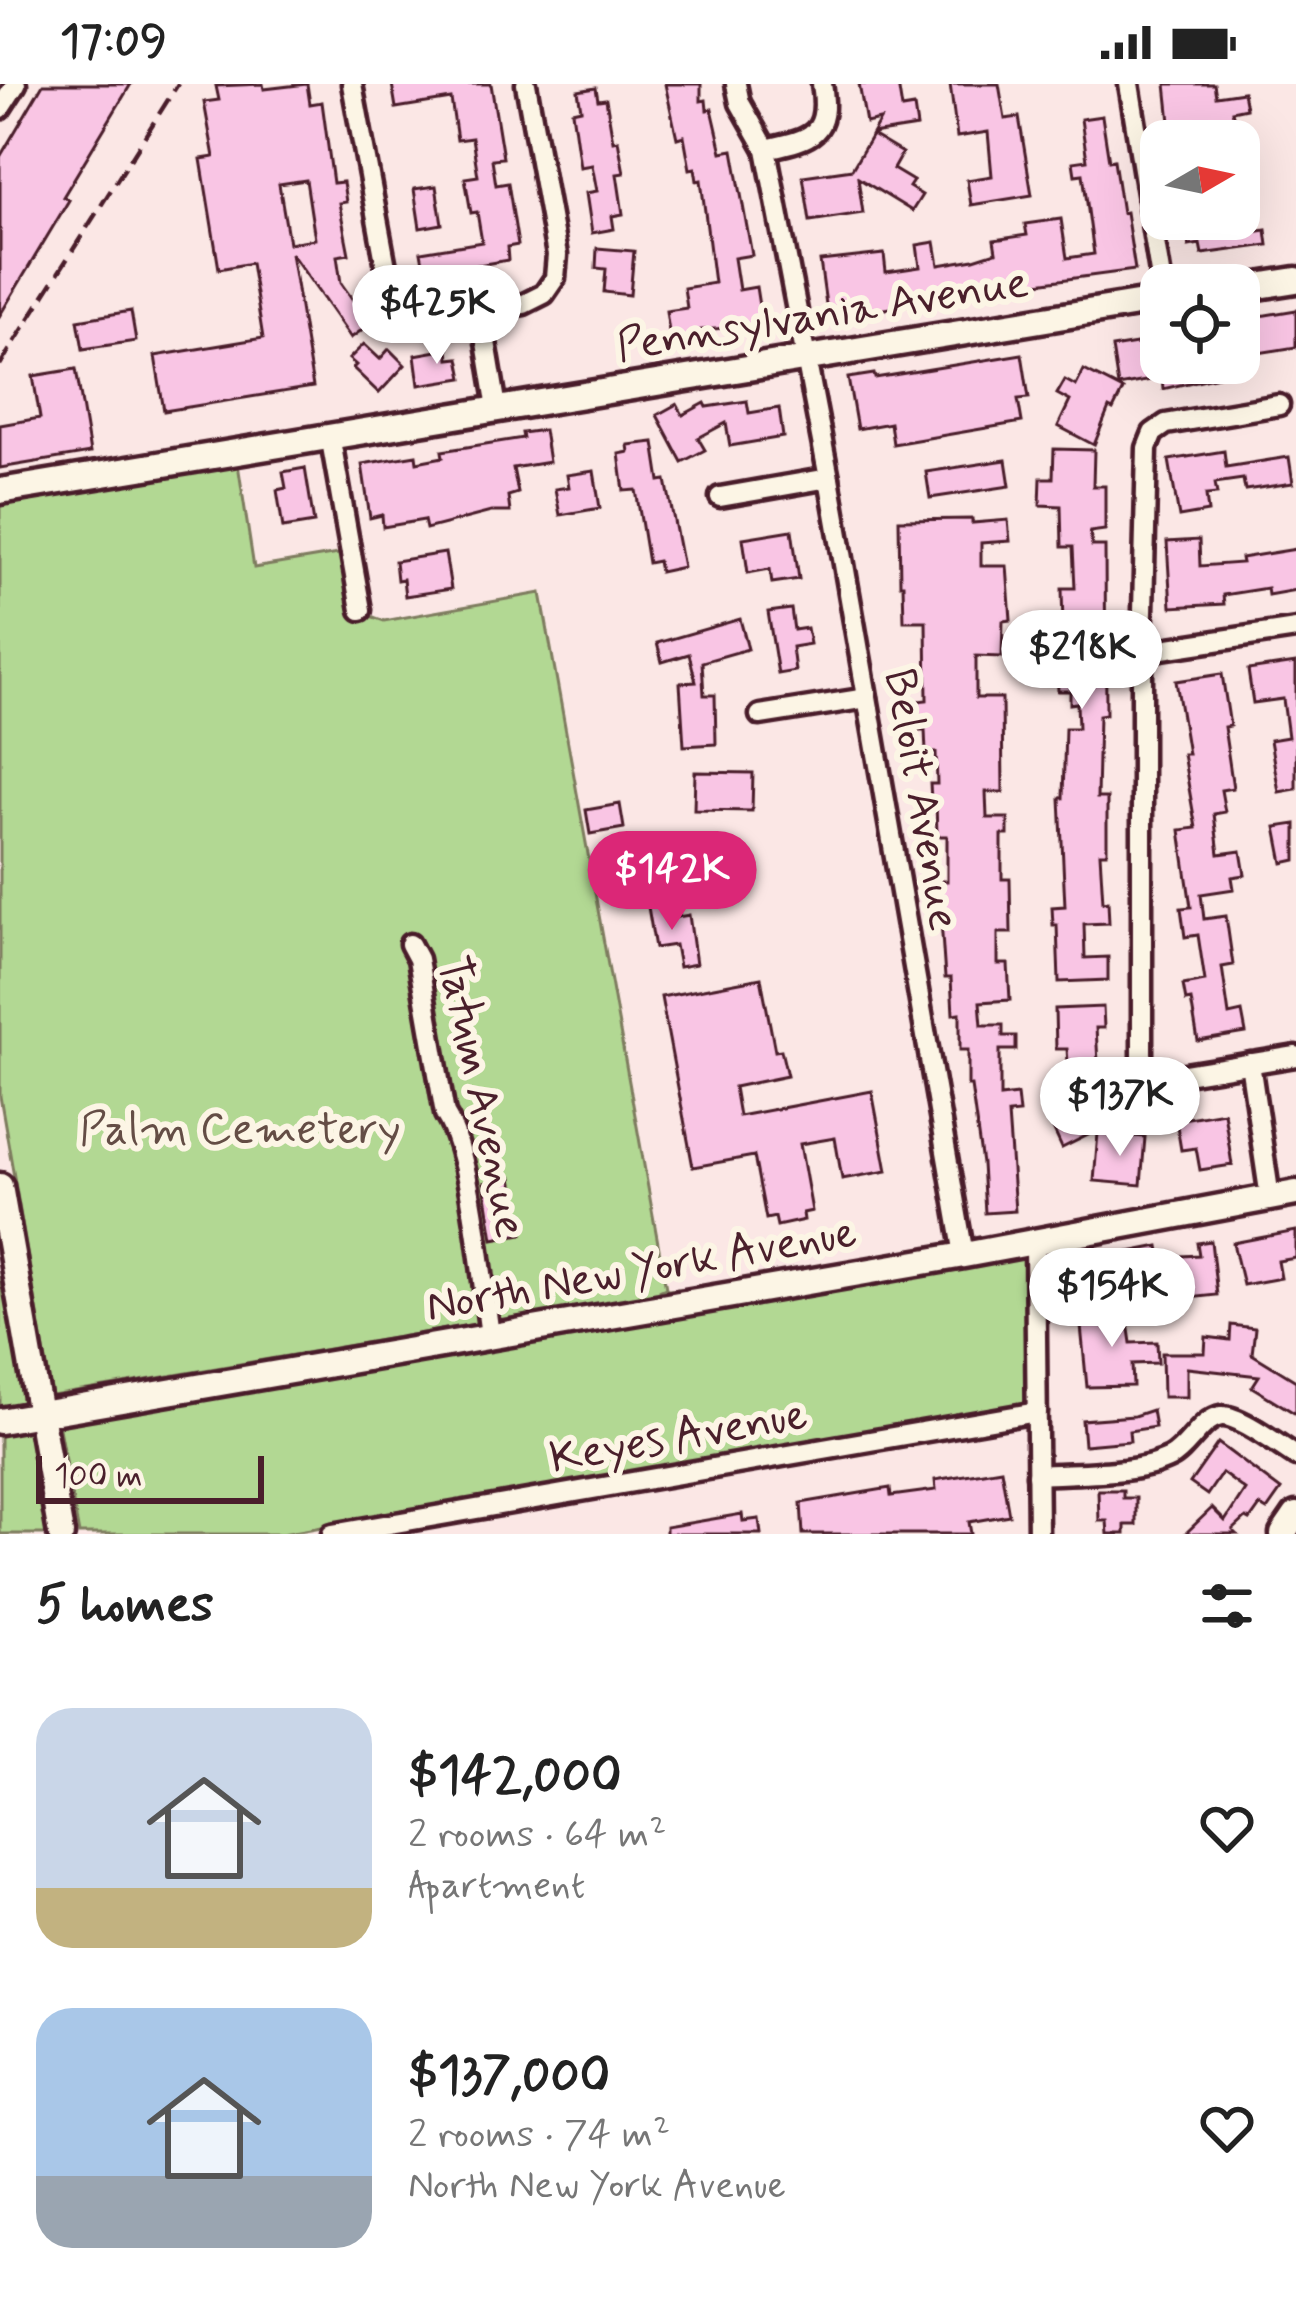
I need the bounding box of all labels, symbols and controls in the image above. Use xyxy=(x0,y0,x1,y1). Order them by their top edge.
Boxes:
text: 17:09 xyxy=(60,13,167,72)
north arrow xyxy=(1140,120,1260,240)
map controls xyxy=(1140,120,1260,384)
street label: Pennsylvania Avenue xyxy=(612,254,1033,377)
button: locate xyxy=(1140,264,1260,384)
pin: $425K xyxy=(353,265,521,367)
text: $425K xyxy=(379,278,495,329)
pin: $218K xyxy=(998,610,1166,712)
text: $218K xyxy=(1028,623,1136,674)
street label: Beloit Avenue xyxy=(869,664,973,935)
pin: $142K xyxy=(588,831,756,933)
text: $142K xyxy=(615,844,729,895)
street label: Tatum Avenue xyxy=(422,951,539,1243)
pin: $137K xyxy=(1036,1057,1204,1159)
text: $137K xyxy=(1067,1070,1173,1121)
park label: Palm Cemetery xyxy=(79,1101,401,1160)
street label: North New York Avenue xyxy=(422,1204,861,1337)
pin: $154K xyxy=(1028,1248,1196,1350)
text: $154K xyxy=(1056,1261,1168,1312)
street label: Keyes Avenue xyxy=(545,1386,812,1489)
scale bar xyxy=(36,1450,264,1503)
text: 100 m xyxy=(54,1455,143,1499)
text: 5 homes xyxy=(36,1573,214,1639)
icon: filters xyxy=(1194,1573,1260,1639)
text: $142,000 xyxy=(408,1744,622,1810)
icon: home xyxy=(132,1756,276,1900)
icon: heart xyxy=(1194,1795,1260,1861)
text: 2 rooms · 64 m² xyxy=(408,1810,666,1861)
text: Apartment xyxy=(408,1861,585,1912)
text: $137,000 xyxy=(408,2044,610,2110)
icon: home xyxy=(132,2056,276,2200)
icon: heart xyxy=(1194,2095,1260,2161)
text: 2 rooms · 74 m² xyxy=(408,2110,670,2161)
text: North New York Avenue xyxy=(408,2161,786,2212)

